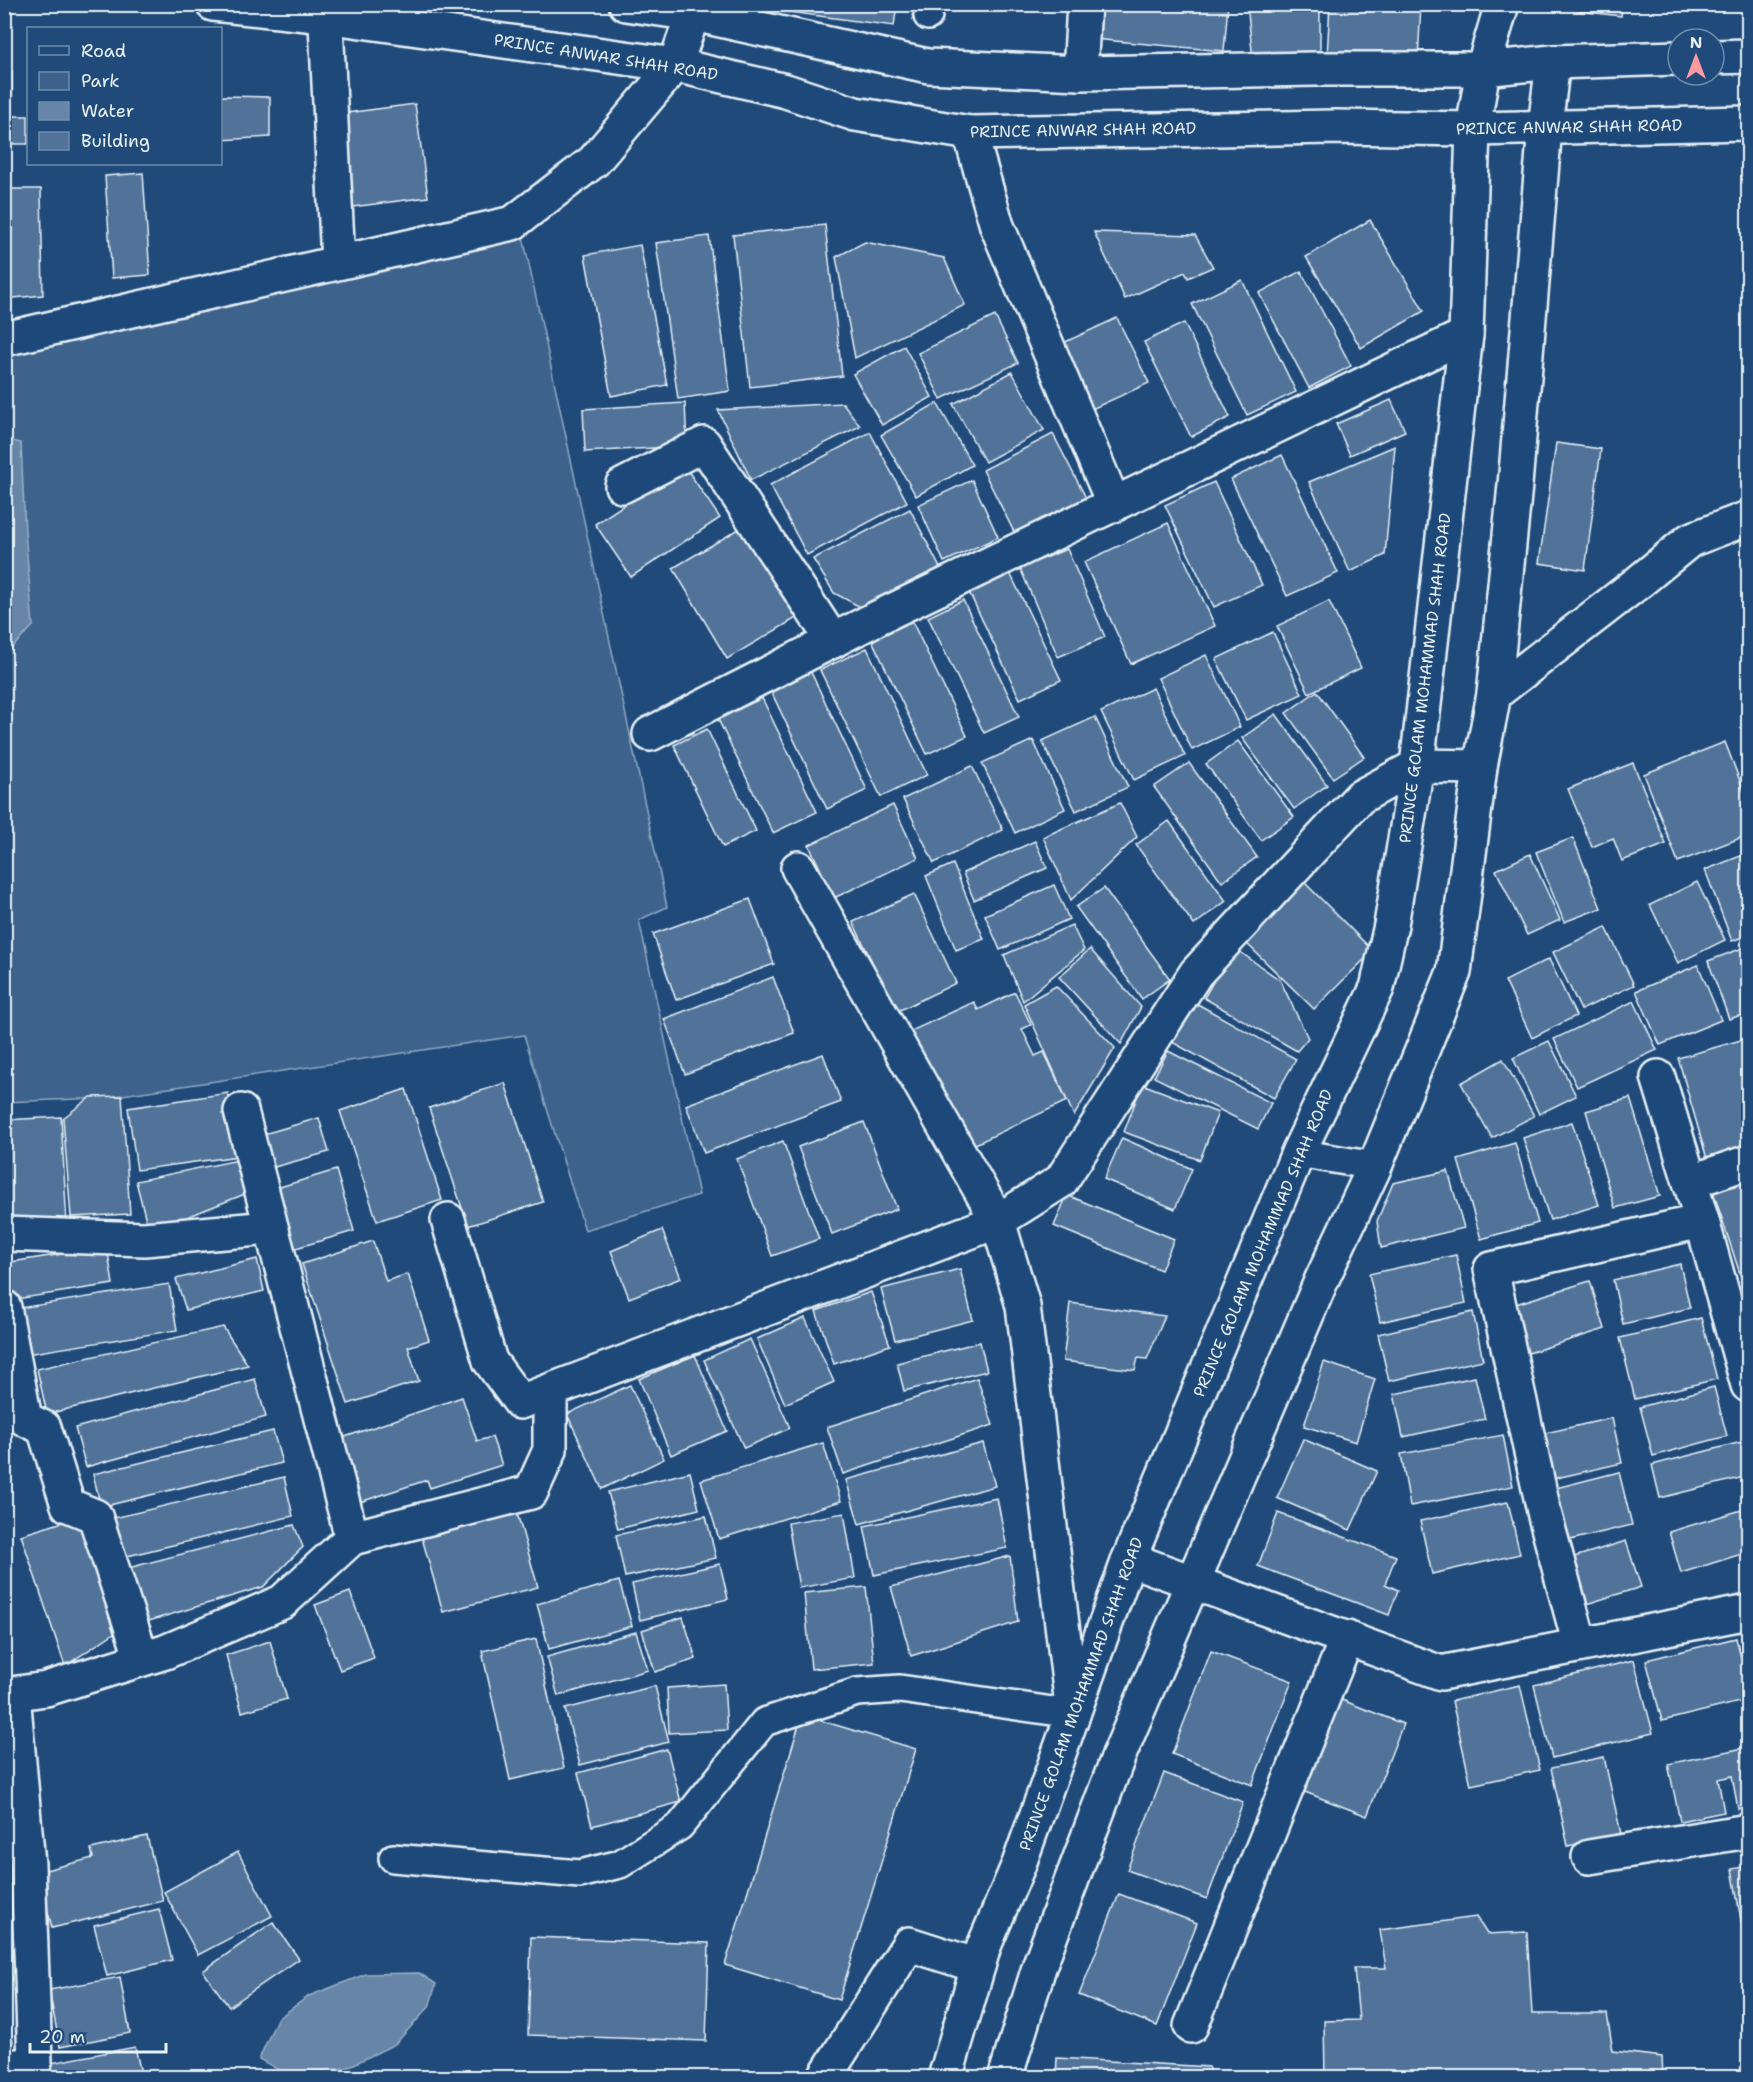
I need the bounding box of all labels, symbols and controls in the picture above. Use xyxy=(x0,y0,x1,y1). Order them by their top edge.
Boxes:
legend xyxy=(27,27,222,165)
north arrow xyxy=(1666,27,1726,87)
street label: PRINCE ANWAR SHAH ROAD xyxy=(493,29,719,85)
text: N xyxy=(1690,32,1702,53)
text: Road xyxy=(81,39,126,63)
text: Park xyxy=(81,69,120,93)
text: Water xyxy=(81,99,134,123)
street label: PRINCE ANWAR SHAH ROAD xyxy=(1456,115,1682,139)
street label: PRINCE ANWAR SHAH ROAD xyxy=(970,118,1196,142)
text: Building xyxy=(81,129,150,153)
street label: PRINCE GOLAM MOHAMMAD SHAH ROAD xyxy=(1394,512,1456,844)
street label: PRINCE GOLAM MOHAMMAD SHAH ROAD xyxy=(1188,1086,1338,1400)
street label: PRINCE GOLAM MOHAMMAD SHAH ROAD xyxy=(1014,1534,1148,1854)
scale bar xyxy=(30,2016,166,2054)
text: 20 m xyxy=(39,2025,85,2049)

